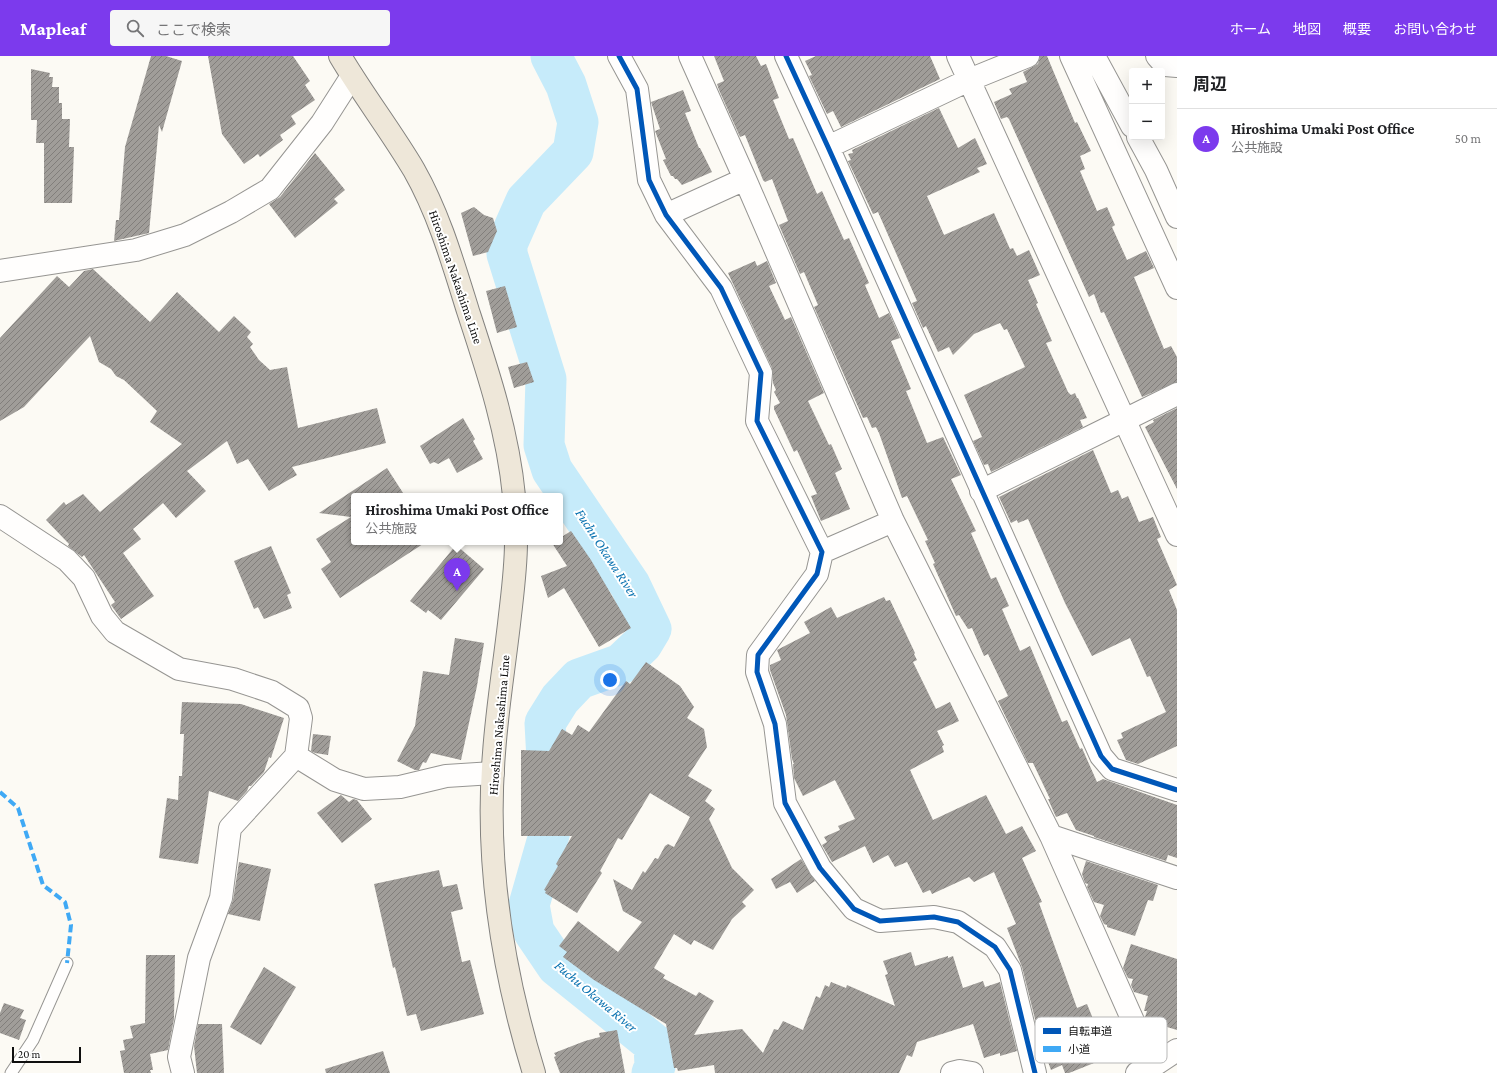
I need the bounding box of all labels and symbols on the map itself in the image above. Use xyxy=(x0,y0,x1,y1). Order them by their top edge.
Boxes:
street label: Hiroshima Nakashima Line xyxy=(426,208,486,346)
water label: Fuchu Okawa River xyxy=(572,506,642,601)
pin: A xyxy=(444,558,470,591)
street label: Hiroshima Nakashima Line xyxy=(485,654,513,796)
your location xyxy=(600,670,620,690)
water label: Fuchu Okawa River xyxy=(552,957,641,1036)
legend xyxy=(1035,1017,1167,1063)
text: 自転車道 xyxy=(1068,1025,1112,1037)
text: 小道 xyxy=(1068,1043,1090,1055)
scale bar xyxy=(12,1045,81,1064)

